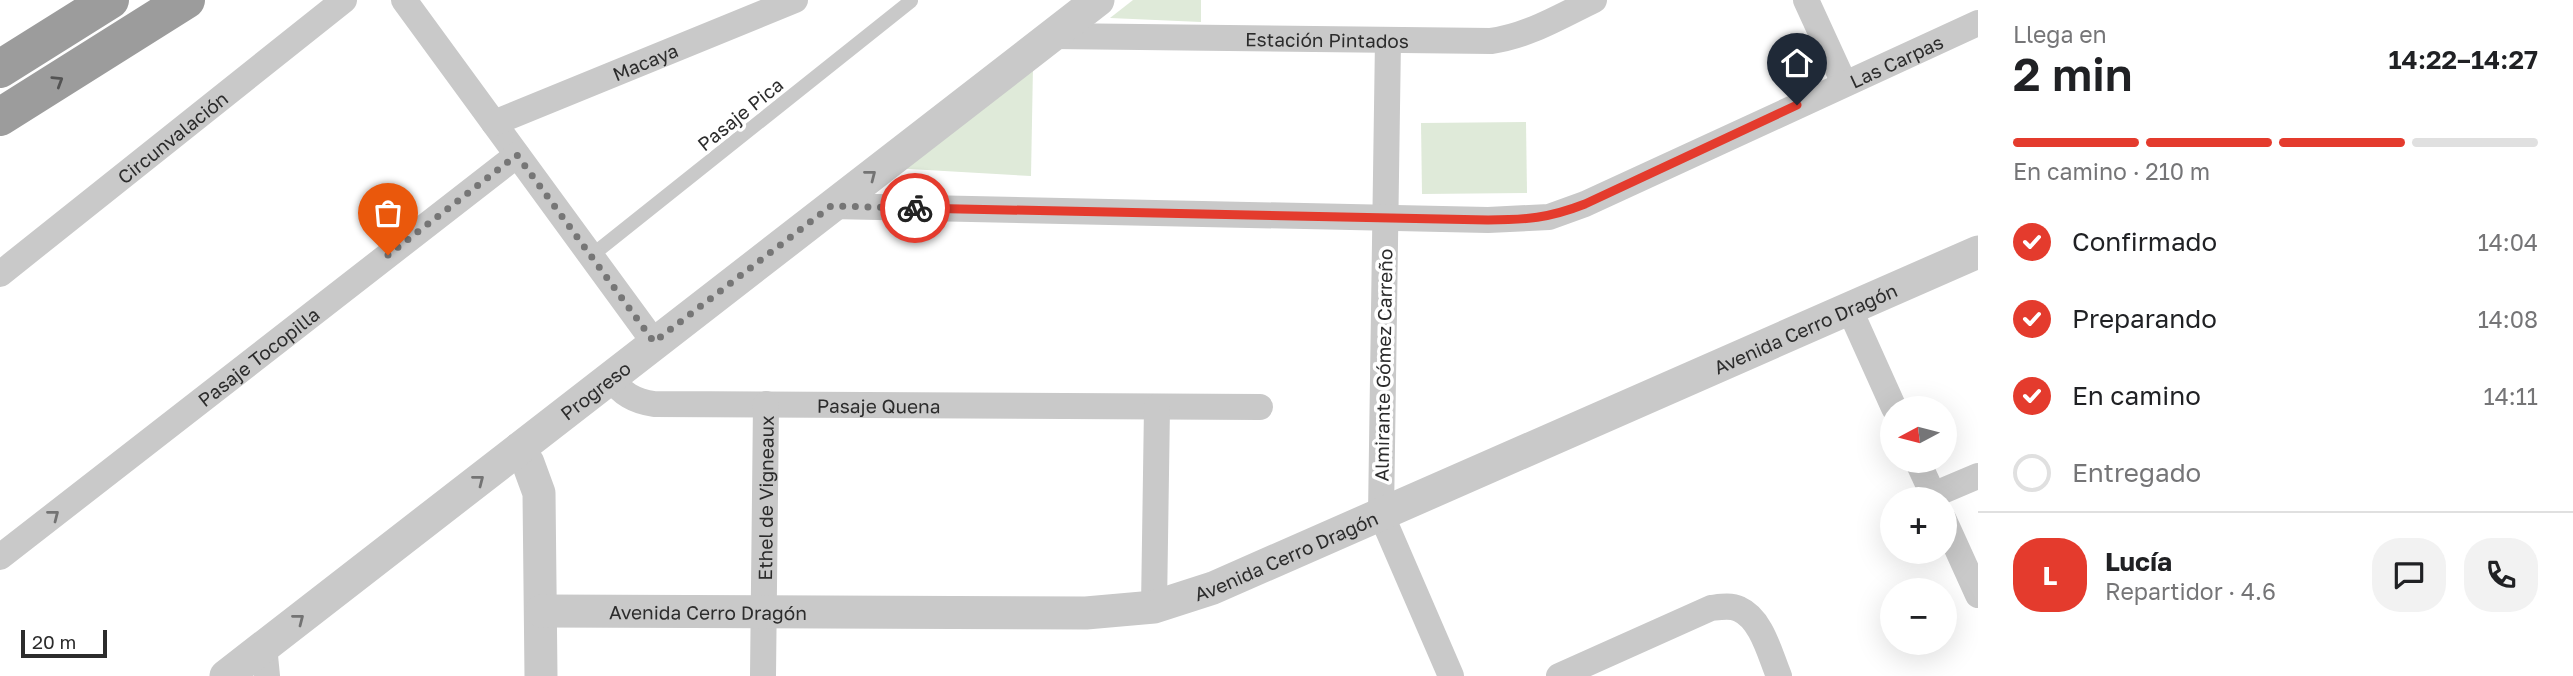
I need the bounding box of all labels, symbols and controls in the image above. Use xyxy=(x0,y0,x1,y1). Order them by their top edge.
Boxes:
text: Llega en xyxy=(2013,20,2107,48)
street label: Estación Pintados xyxy=(1245,27,1409,52)
street label: Las Carpas xyxy=(1846,29,1946,92)
pin xyxy=(1767,33,1827,105)
street label: Macaya xyxy=(609,38,681,85)
icon: home xyxy=(1778,44,1816,82)
text: 14:22–14:27 xyxy=(2388,44,2538,75)
text: 2 min xyxy=(2013,46,2133,101)
street label: Pasaje Pica xyxy=(693,73,787,155)
one-way arrow xyxy=(50,76,63,89)
street label: Circunvalación xyxy=(112,86,232,188)
text: En camino · 210 m xyxy=(2013,157,2210,185)
one-way arrow xyxy=(864,170,876,183)
courier xyxy=(880,173,950,243)
pin xyxy=(358,183,418,255)
icon: bike xyxy=(896,189,934,227)
icon: bag xyxy=(369,194,407,232)
icon: check xyxy=(2013,223,2051,261)
text: Confirmado xyxy=(2072,226,2217,257)
text: 14:04 xyxy=(2478,228,2538,256)
street label: Almirante Gómez Carreño xyxy=(1369,249,1397,481)
street label: Avenida Cerro Dragón xyxy=(1710,278,1900,378)
icon: check xyxy=(2013,300,2051,338)
street label: Pasaje Tocopilla xyxy=(193,302,324,411)
text: Preparando xyxy=(2072,303,2217,334)
text: 14:08 xyxy=(2478,305,2538,333)
street label: Progreso xyxy=(555,356,635,424)
icon: check xyxy=(2013,377,2051,415)
text: En camino xyxy=(2072,380,2201,411)
text: 14:11 xyxy=(2484,382,2538,410)
street label: Pasaje Quena xyxy=(817,393,941,417)
north arrow xyxy=(1880,396,1956,472)
map controls xyxy=(1880,396,1957,655)
street label: Ethel de Vigneaux xyxy=(753,415,777,581)
text: Entregado xyxy=(2072,457,2201,488)
one-way arrow xyxy=(471,476,484,489)
button: + xyxy=(1880,487,1957,564)
street label: Avenida Cerro Dragón xyxy=(1191,506,1381,605)
one-way arrow xyxy=(46,510,59,523)
button: chat xyxy=(2372,538,2446,612)
button: phone xyxy=(2464,538,2538,612)
text: Lucía xyxy=(2105,546,2172,577)
text: L xyxy=(2043,560,2057,591)
text: Repartidor · 4.6 xyxy=(2105,577,2276,605)
button: − xyxy=(1880,578,1957,655)
street label: Avenida Cerro Dragón xyxy=(609,600,807,623)
one-way arrow xyxy=(291,615,304,628)
scale bar xyxy=(21,627,107,659)
text: 20 m xyxy=(32,630,76,653)

